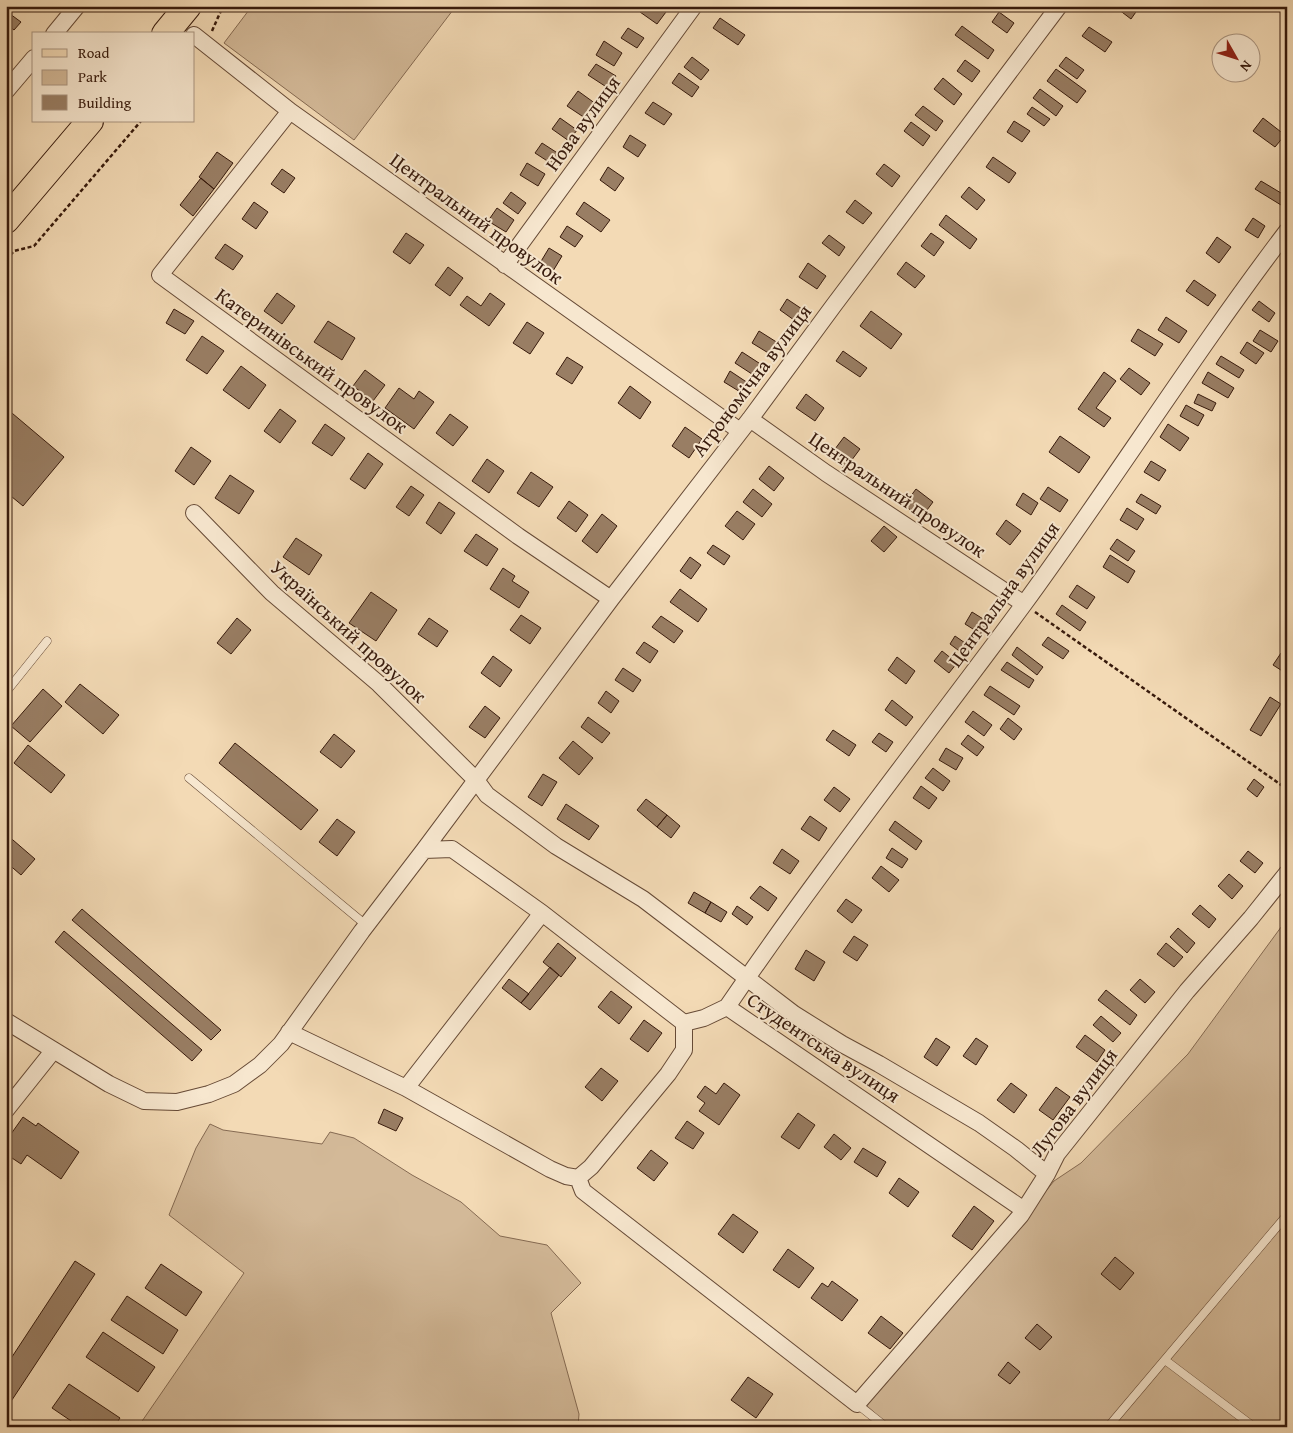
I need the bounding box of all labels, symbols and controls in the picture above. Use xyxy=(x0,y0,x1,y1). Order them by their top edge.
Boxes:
legend xyxy=(32,32,195,122)
north arrow xyxy=(1210,32,1260,82)
text: Road xyxy=(78,42,109,63)
text: N xyxy=(1235,56,1257,77)
text: Park xyxy=(78,66,107,87)
street label: Нова вулиця xyxy=(537,69,627,177)
text: Building xyxy=(78,92,132,113)
street label: Центральний провулок xyxy=(384,145,570,291)
street label: Катеринівський провулок xyxy=(210,280,415,440)
street label: Агрономічна вулиця xyxy=(684,298,818,462)
street label: Центральний провулок xyxy=(804,424,993,564)
street label: Центральна вулиця xyxy=(940,515,1066,673)
street label: Український провулок xyxy=(264,553,434,710)
street label: Студентська вулиця xyxy=(742,985,906,1109)
street label: Лугова вулиця xyxy=(1022,1042,1124,1162)

